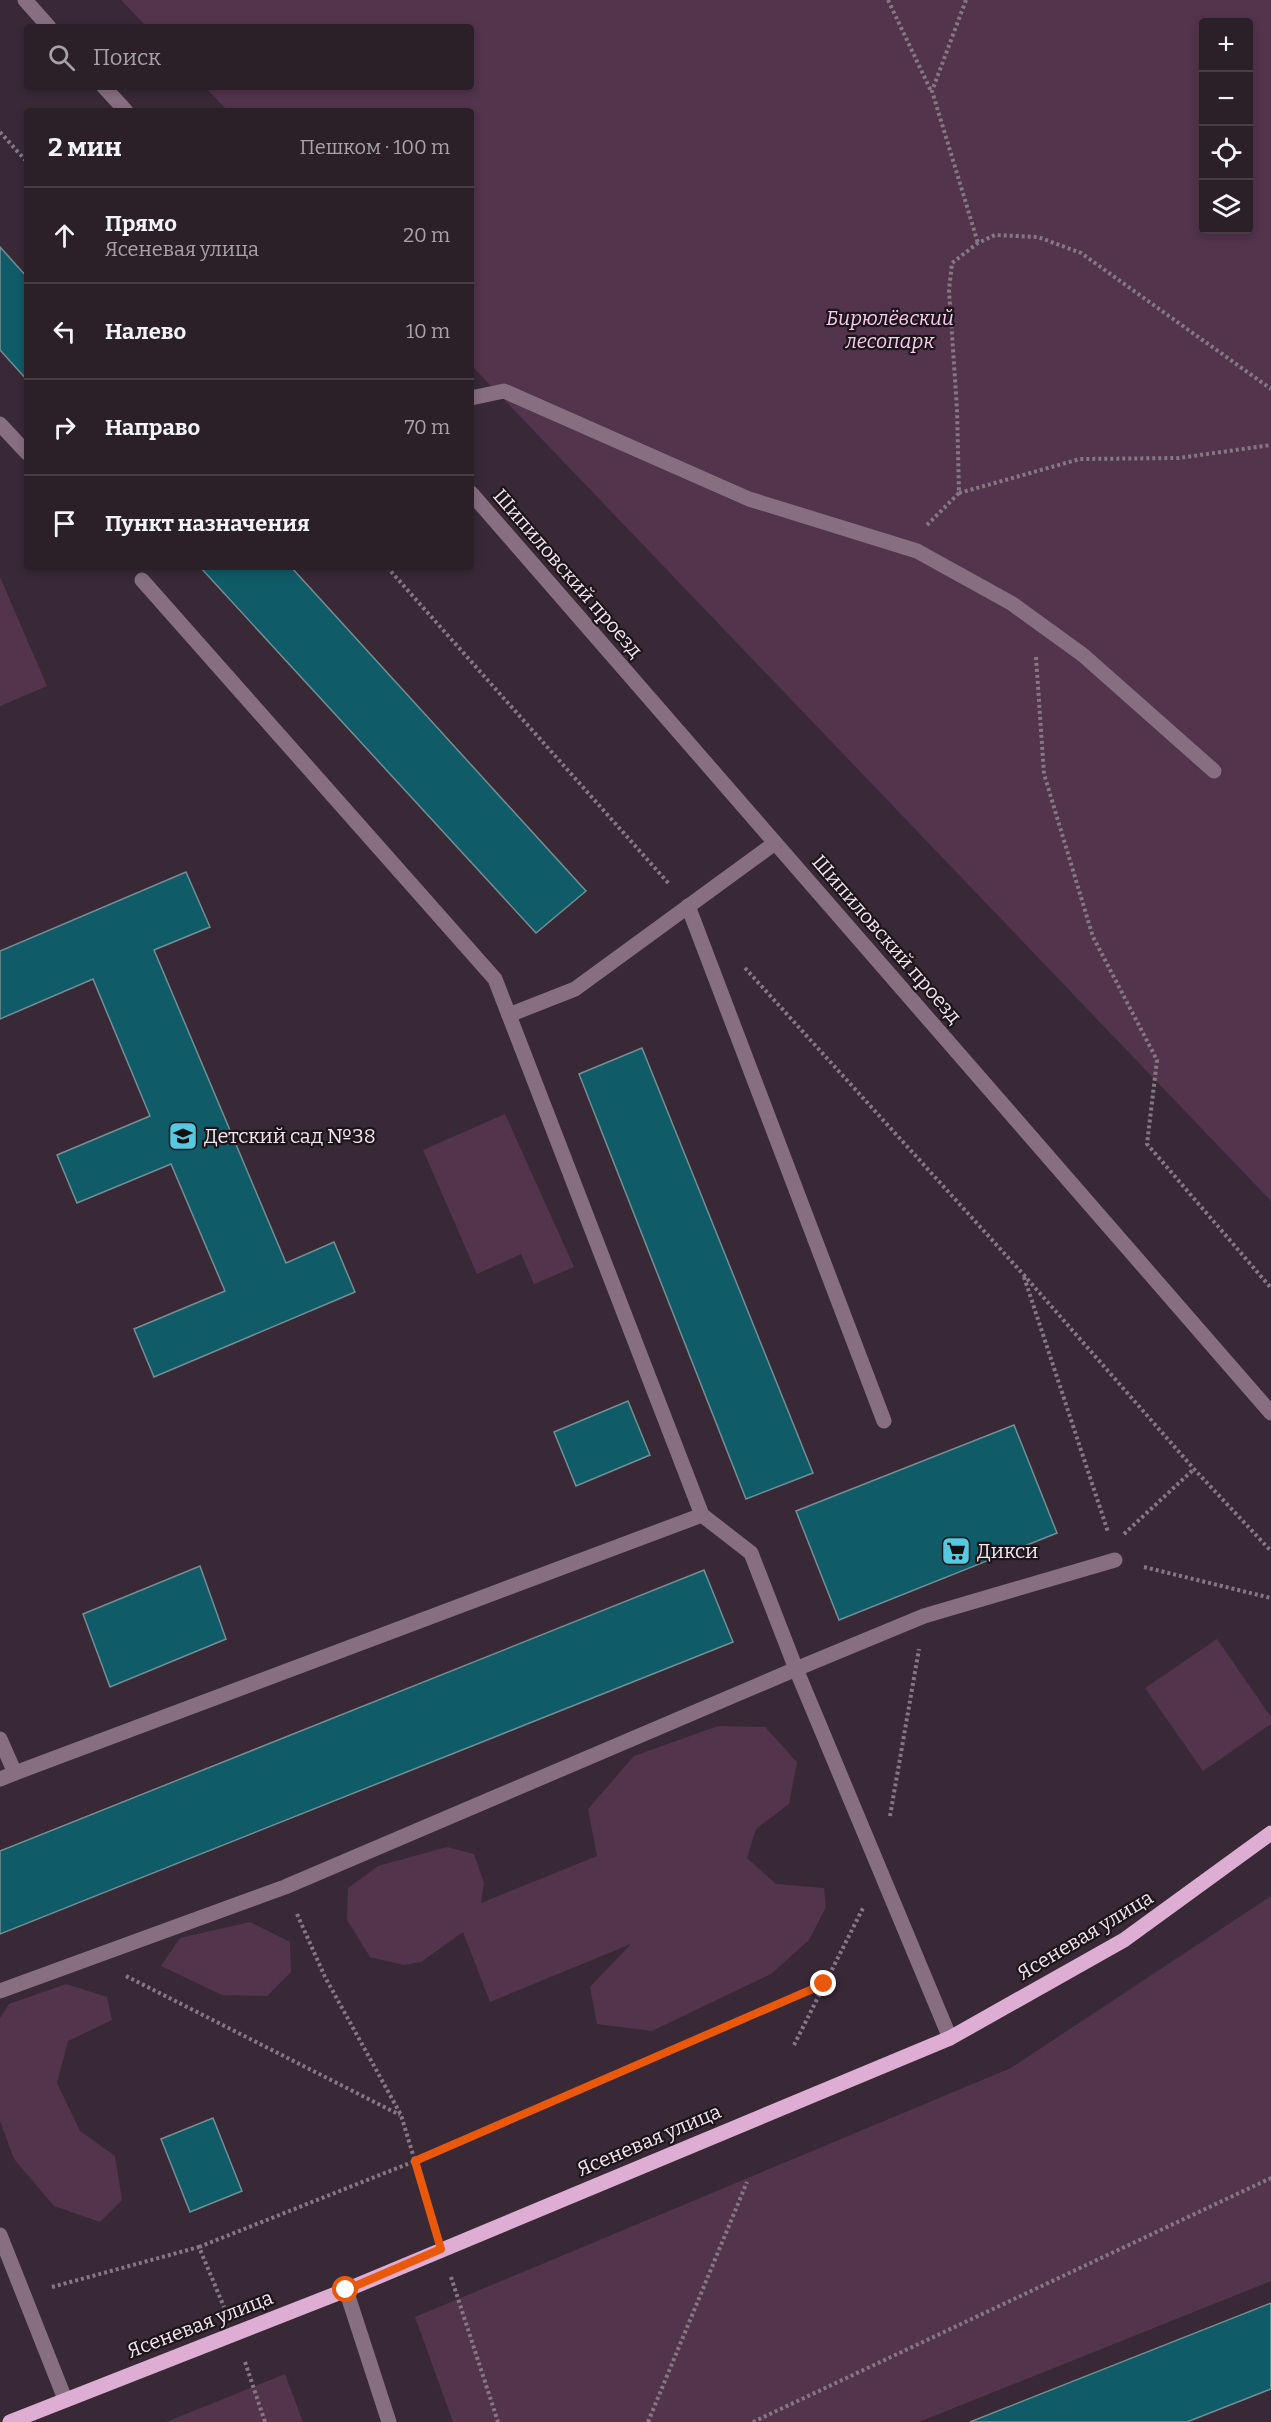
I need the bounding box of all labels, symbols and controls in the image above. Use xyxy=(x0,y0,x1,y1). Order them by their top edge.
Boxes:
map controls xyxy=(1199,18,1253,234)
button: + xyxy=(1199,18,1253,72)
search box xyxy=(24,24,474,90)
icon: search xyxy=(45,41,78,74)
text: Поиск xyxy=(93,44,161,71)
button: − xyxy=(1199,72,1253,126)
button: locate xyxy=(1199,126,1253,180)
text: 2 мин xyxy=(48,132,122,163)
text: Пешком · 100 m xyxy=(299,135,450,159)
button: layers xyxy=(1199,180,1253,234)
text: Прямо xyxy=(105,210,177,237)
icon: ahead xyxy=(48,219,81,252)
text: 20 m xyxy=(403,223,450,247)
text: Ясеневая улица xyxy=(105,237,259,261)
park label: Бирюлёвский лесопарк xyxy=(826,306,954,353)
icon: left xyxy=(48,315,81,348)
text: Налево xyxy=(105,318,186,345)
text: 10 m xyxy=(406,319,450,343)
icon: right xyxy=(48,411,81,444)
text: Направо xyxy=(105,414,200,441)
text: 70 m xyxy=(404,415,450,439)
street label: Шипиловский проезд xyxy=(488,484,648,662)
icon: arrive xyxy=(48,507,81,540)
text: Пункт назначения xyxy=(105,510,310,537)
street label: Шипиловский проезд xyxy=(807,850,967,1028)
school or university icon: Детский сад №38 xyxy=(167,1120,199,1152)
place label: Детский сад №38 xyxy=(204,1124,376,1148)
supermarket icon: Дикси xyxy=(940,1535,972,1567)
place label: Дикси xyxy=(977,1539,1038,1563)
street label: Ясеневая улица xyxy=(1013,1885,1157,1985)
route end xyxy=(810,1970,836,1996)
street label: Ясеневая улица xyxy=(573,2099,725,2181)
route start xyxy=(332,2276,358,2302)
street label: Ясеневая улица xyxy=(124,2285,276,2363)

